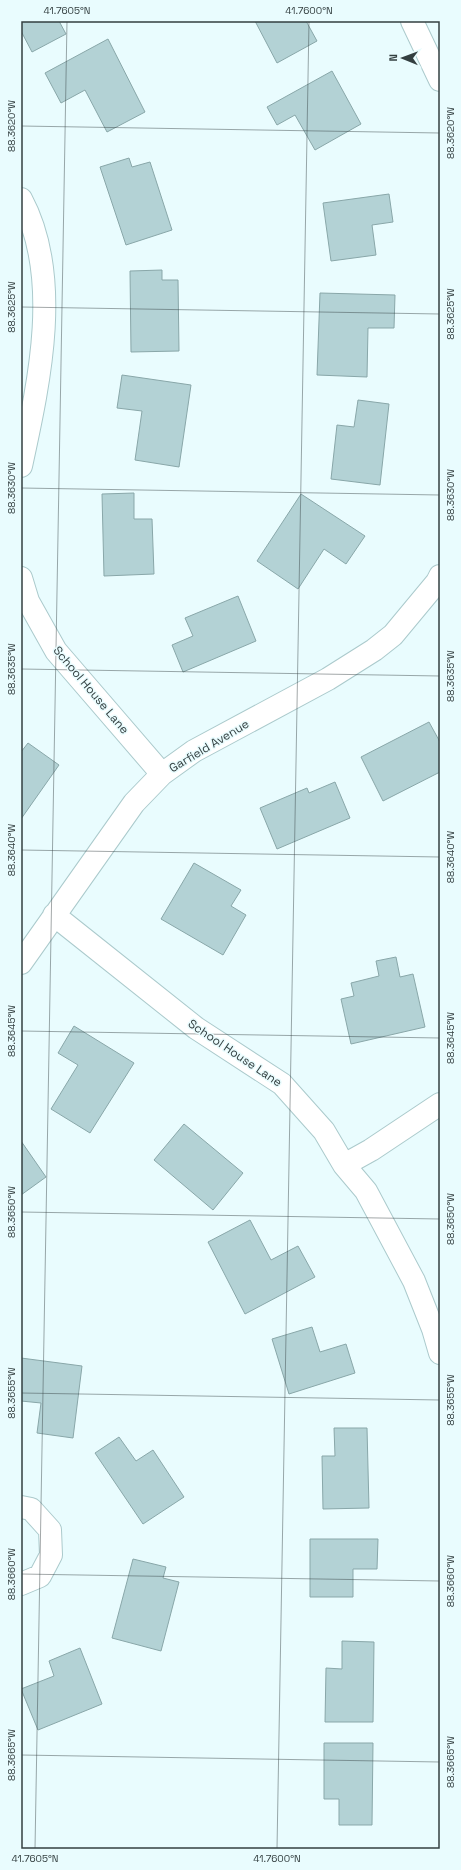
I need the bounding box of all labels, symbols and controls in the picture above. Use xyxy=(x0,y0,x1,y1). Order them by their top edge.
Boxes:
text: 41.7605°N xyxy=(44,4,90,17)
text: 41.7600°N xyxy=(285,4,333,17)
north arrow xyxy=(383,38,423,78)
text: N xyxy=(386,54,400,62)
text: 88.3620°W xyxy=(5,100,18,152)
text: 88.3620°W xyxy=(444,107,457,159)
text: 88.3625°W xyxy=(5,281,18,333)
text: 88.3625°W xyxy=(444,288,457,340)
text: 88.3630°W xyxy=(5,462,18,514)
text: 88.3630°W xyxy=(444,469,457,521)
text: 88.3635°W xyxy=(5,643,18,695)
street label: School House Lane xyxy=(50,643,132,737)
text: 88.3635°W xyxy=(444,650,457,702)
street label: Garfield Avenue xyxy=(166,716,252,776)
text: 88.3640°W xyxy=(5,824,18,876)
text: 88.3640°W xyxy=(444,831,457,883)
text: 88.3645°W xyxy=(5,1005,18,1057)
text: 88.3645°W xyxy=(444,1012,457,1064)
street label: School House Lane xyxy=(185,1016,285,1090)
text: 88.3650°W xyxy=(5,1186,18,1238)
text: 88.3650°W xyxy=(444,1193,457,1245)
text: 88.3655°W xyxy=(5,1367,18,1419)
text: 88.3655°W xyxy=(444,1374,457,1426)
text: 88.3660°W xyxy=(5,1548,18,1600)
text: 88.3660°W xyxy=(444,1555,457,1607)
text: 88.3665°W xyxy=(5,1729,18,1781)
text: 88.3665°W xyxy=(444,1736,457,1788)
text: 41.7605°N xyxy=(12,1852,58,1865)
text: 41.7600°N xyxy=(253,1852,301,1865)

